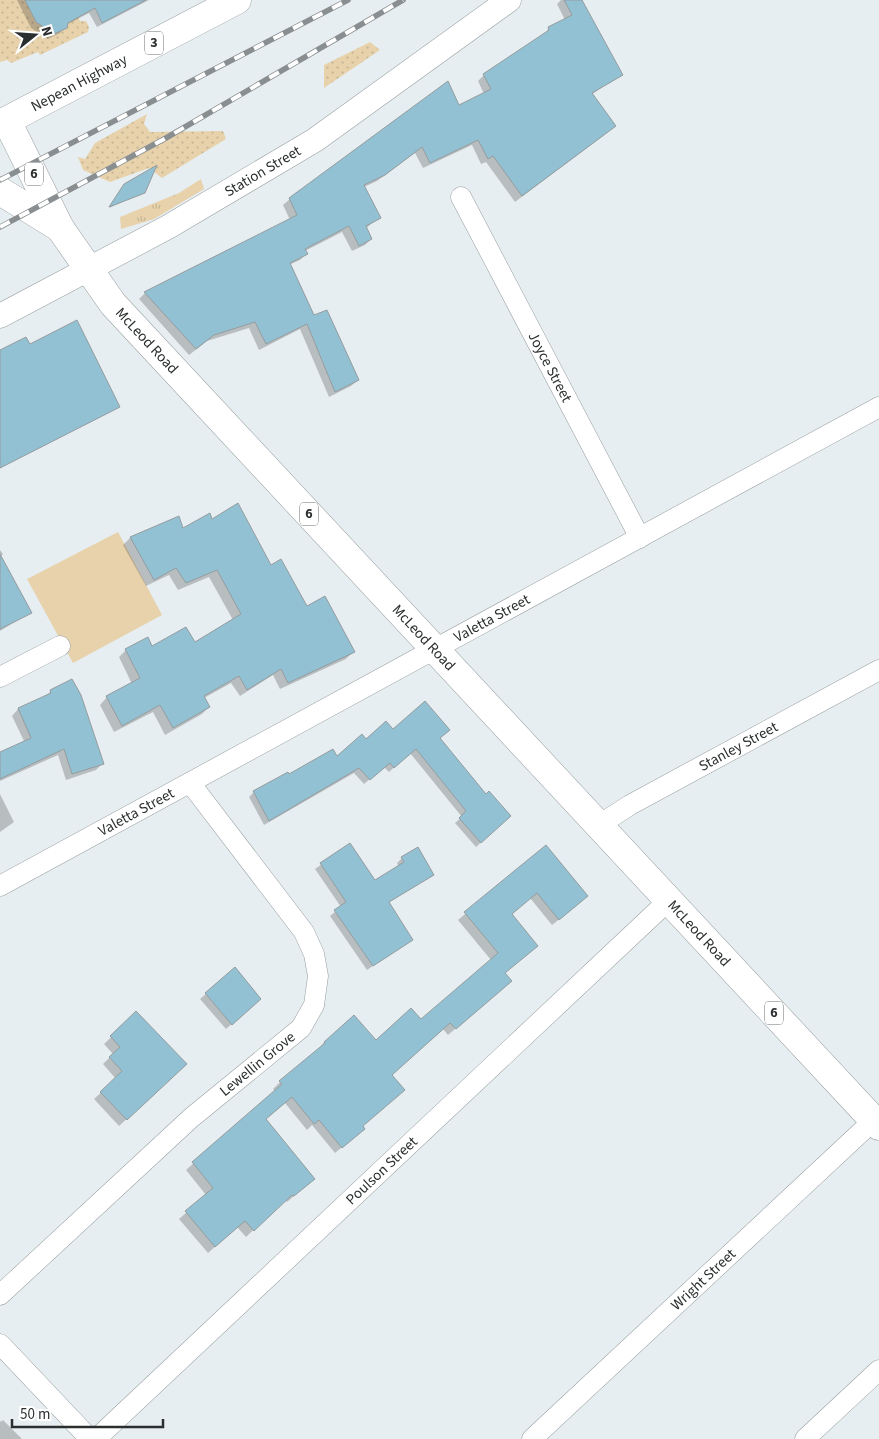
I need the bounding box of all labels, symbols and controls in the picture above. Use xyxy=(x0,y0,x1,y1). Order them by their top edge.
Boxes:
north arrow xyxy=(10,10,60,60)
text: N xyxy=(36,24,57,39)
road number: 3 xyxy=(145,32,163,54)
street label: Nepean Highway xyxy=(27,49,131,117)
street label: Station Street xyxy=(220,140,305,202)
road number: 6 xyxy=(25,162,43,185)
street label: McLeod Road xyxy=(111,303,183,378)
street label: Joyce Street xyxy=(523,328,577,406)
road number: 6 xyxy=(300,502,318,526)
street label: Valetta Street xyxy=(450,589,534,647)
street label: McLeod Road xyxy=(388,600,460,675)
street label: Stanley Street xyxy=(695,716,782,776)
street label: Valetta Street xyxy=(94,783,178,841)
street label: McLeod Road xyxy=(663,895,736,971)
road number: 6 xyxy=(765,1001,783,1024)
street label: Lewellin Grove xyxy=(215,1026,300,1101)
street label: Poulson Street xyxy=(341,1131,422,1209)
street label: Wright Street xyxy=(666,1244,740,1315)
scale bar xyxy=(12,1396,164,1428)
text: 50 m xyxy=(20,1404,50,1425)

